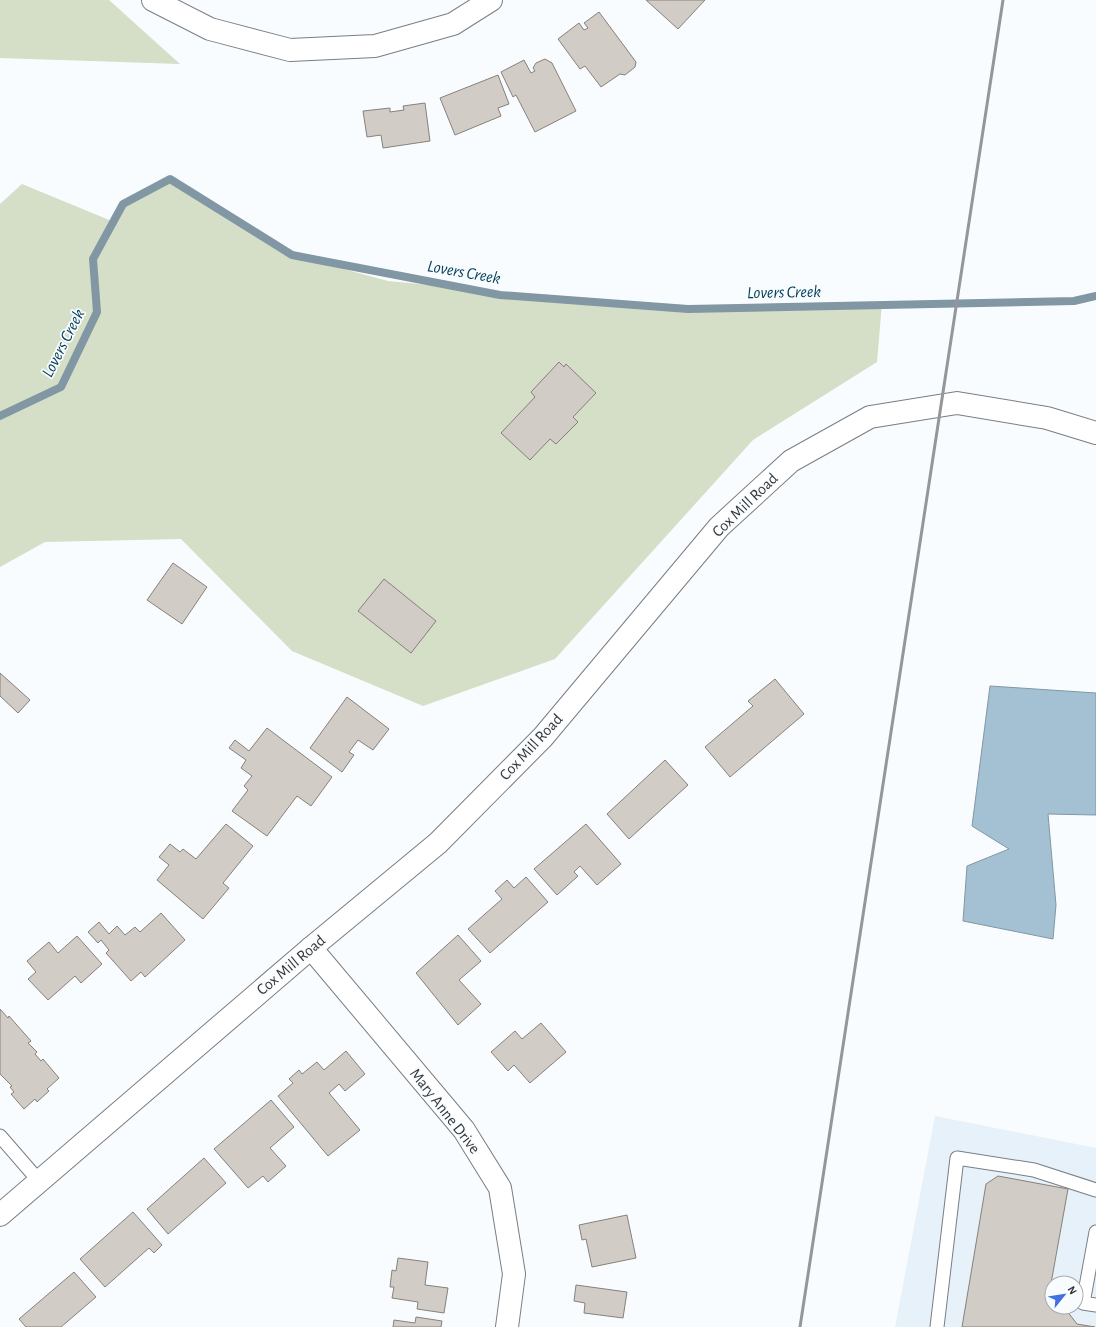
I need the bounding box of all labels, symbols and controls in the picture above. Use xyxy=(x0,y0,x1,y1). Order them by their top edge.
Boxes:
water label: Lovers Creek xyxy=(426,257,502,287)
water label: Lovers Creek xyxy=(747,283,821,301)
water label: Lovers Creek xyxy=(39,306,87,380)
street label: Cox Mill Road xyxy=(709,470,781,540)
street label: Cox Mill Road xyxy=(496,711,566,783)
street label: Cox Mill Road xyxy=(254,932,328,998)
street label: Mary Anne Drive xyxy=(406,1065,483,1157)
north arrow xyxy=(1044,1275,1084,1315)
text: N xyxy=(1066,1284,1079,1296)

